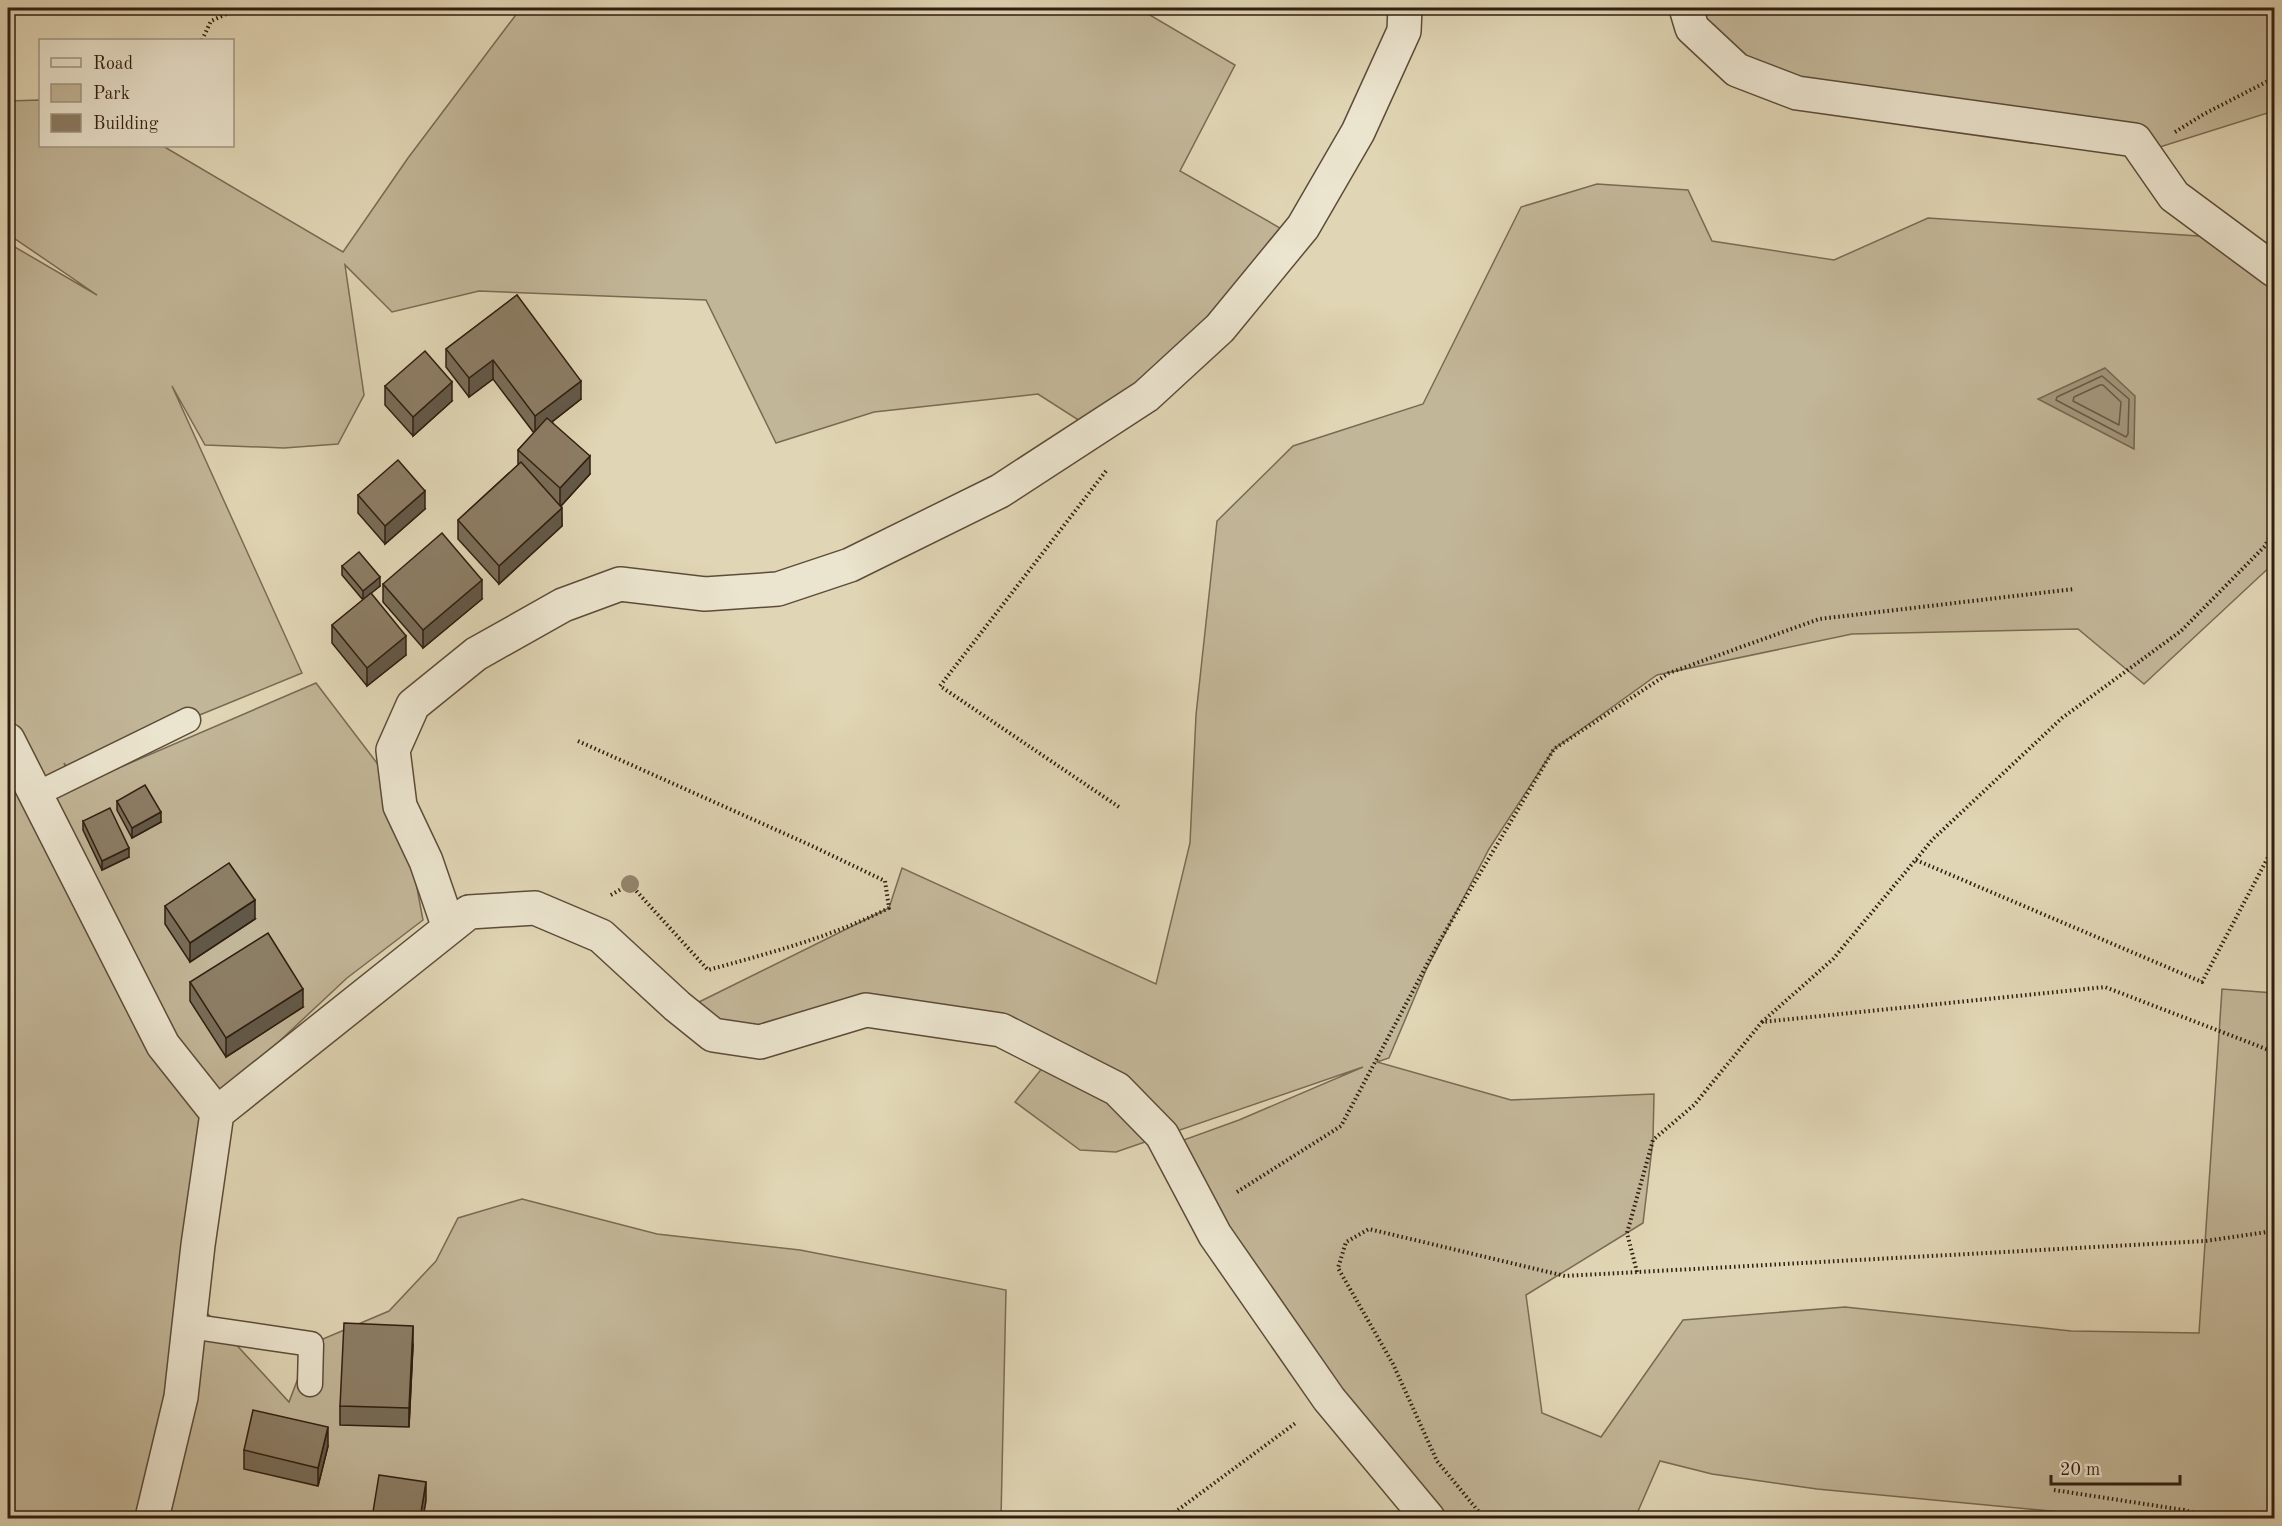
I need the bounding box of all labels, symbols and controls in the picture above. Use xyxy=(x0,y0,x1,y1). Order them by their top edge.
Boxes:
legend xyxy=(39,39,234,147)
text: Road xyxy=(93,55,133,73)
text: Park xyxy=(93,85,130,103)
text: Building xyxy=(93,115,159,133)
scale bar xyxy=(2051,1448,2180,1486)
text: 20 m xyxy=(2060,1461,2100,1479)

